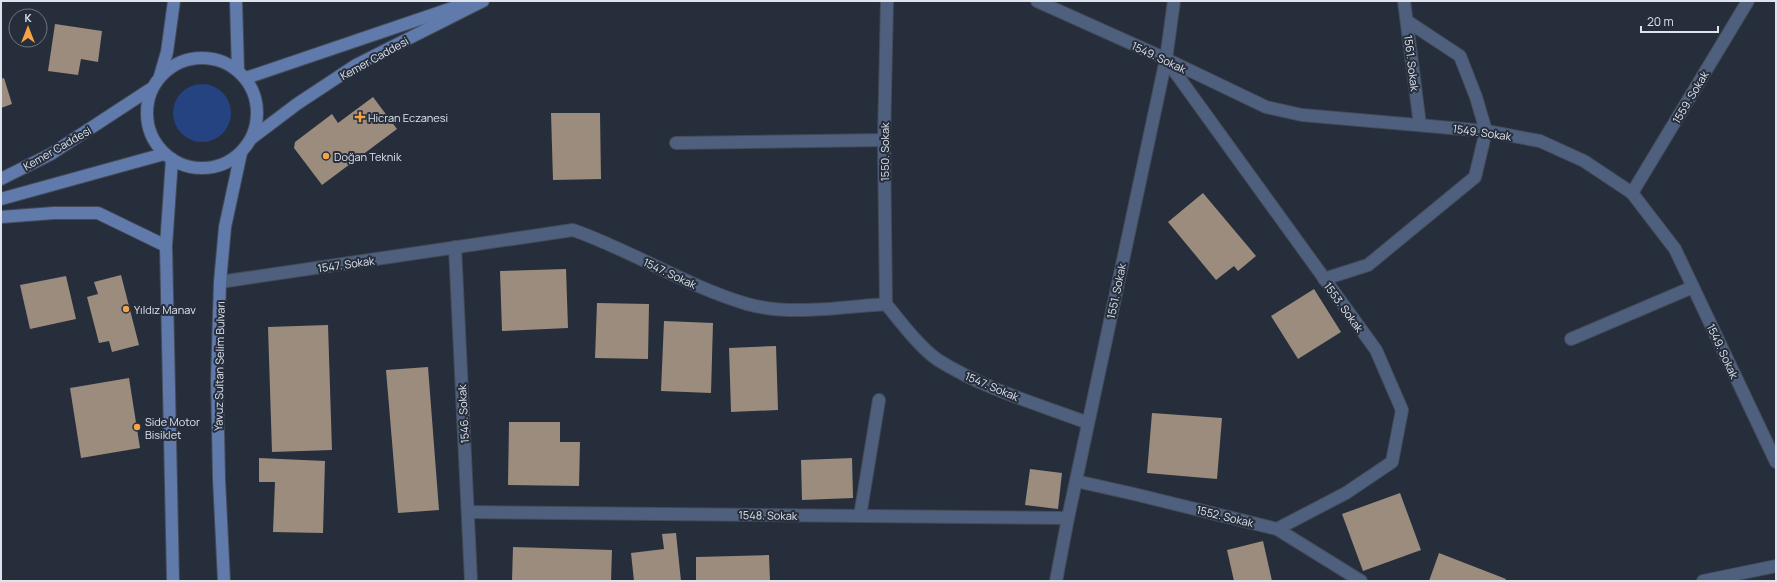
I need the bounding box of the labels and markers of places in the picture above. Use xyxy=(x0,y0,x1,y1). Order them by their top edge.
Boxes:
place label: Hicran Eczanesi xyxy=(368,110,448,125)
marker: Hicran Eczanesi xyxy=(355,112,365,122)
place label: Doğan Teknik xyxy=(334,149,402,164)
marker: Doğan Teknik xyxy=(321,151,331,161)
place label: Yıldız Manav xyxy=(134,302,196,317)
marker: Yıldız Manav xyxy=(121,304,131,314)
place label: Side Motor Bisiklet xyxy=(145,414,200,442)
marker: Side Motor Bisiklet xyxy=(132,422,142,432)

